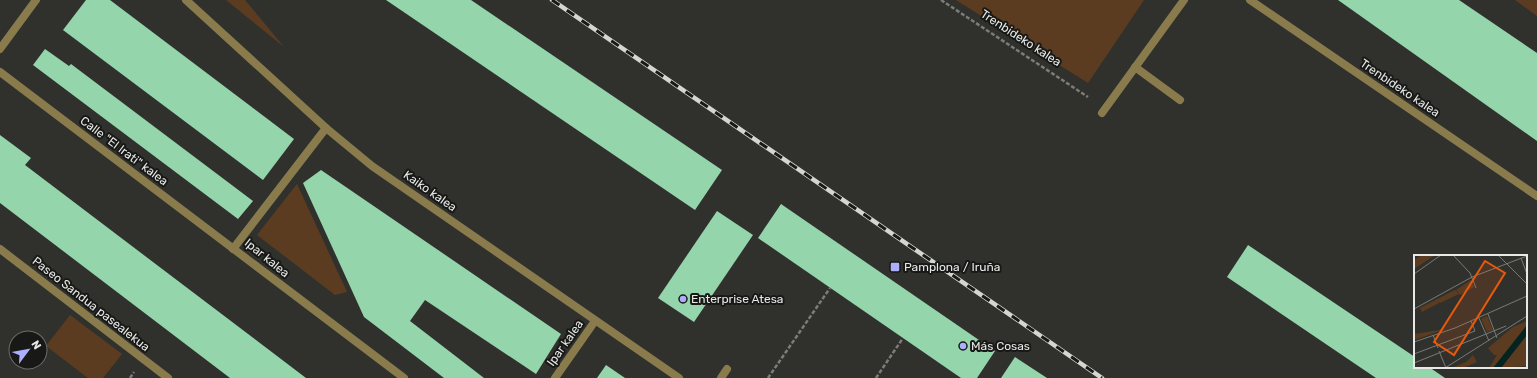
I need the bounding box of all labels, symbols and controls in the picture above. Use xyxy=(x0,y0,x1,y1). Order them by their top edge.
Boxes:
street label: Trenbideko kalea xyxy=(978,7,1064,69)
street label: Trenbideko kalea xyxy=(1358,56,1442,120)
street label: Calle "El Irati" kalea xyxy=(77,114,171,188)
street label: Kaiko kalea xyxy=(401,168,459,214)
street label: Ipar kalea xyxy=(242,236,292,280)
street label: Paseo Sandua pasealekua xyxy=(30,254,152,354)
inset map xyxy=(1414,255,1527,368)
place label: Pamplona / Iruña xyxy=(904,260,1000,274)
marker: Pamplona / Iruña xyxy=(889,261,901,273)
place label: Enterprise Atesa xyxy=(691,292,783,306)
marker: Enterprise Atesa xyxy=(678,294,688,304)
street label: Ipar kalea xyxy=(544,317,586,369)
north arrow xyxy=(8,330,48,370)
text: N xyxy=(28,338,44,352)
place label: Más Cosas xyxy=(971,339,1030,353)
marker: Más Cosas xyxy=(958,341,968,351)

